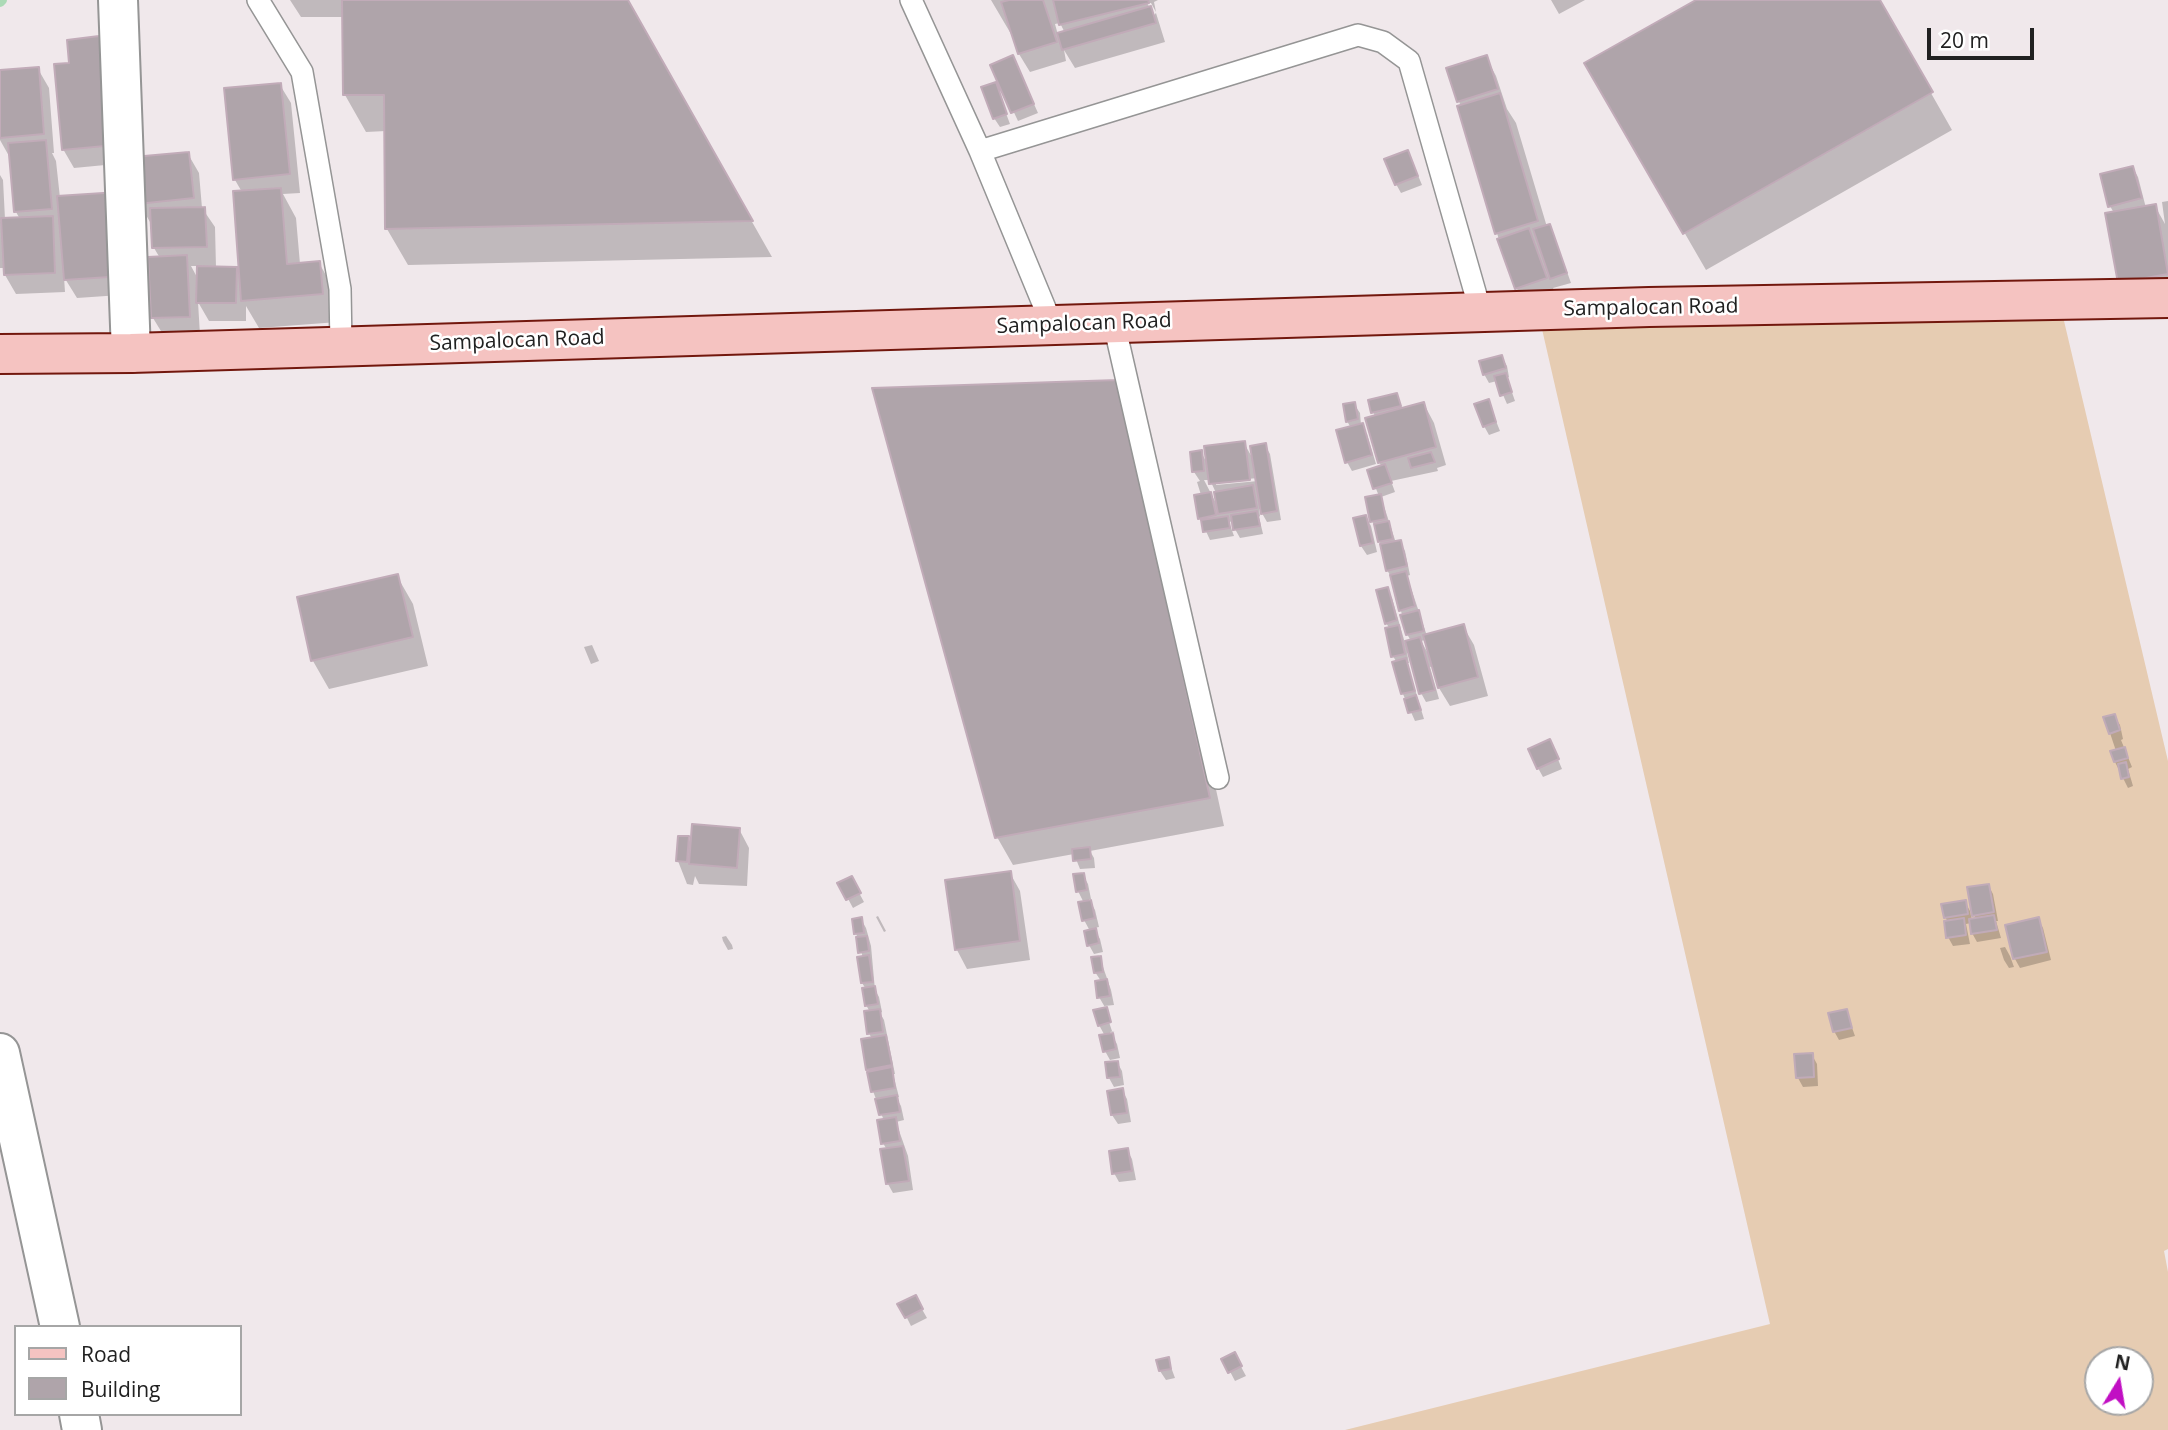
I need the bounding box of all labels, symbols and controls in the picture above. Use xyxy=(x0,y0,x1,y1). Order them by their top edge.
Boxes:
scale bar xyxy=(1930,14,2037,58)
text: 20 m xyxy=(1940,26,1989,54)
street label: Sampalocan Road xyxy=(1563,294,1739,322)
street label: Sampalocan Road xyxy=(996,308,1172,340)
street label: Sampalocan Road xyxy=(429,325,605,357)
legend xyxy=(14,1325,242,1416)
text: Road xyxy=(81,1340,131,1368)
north arrow xyxy=(2084,1346,2154,1416)
text: N xyxy=(2113,1348,2133,1377)
text: Building xyxy=(81,1375,160,1403)

